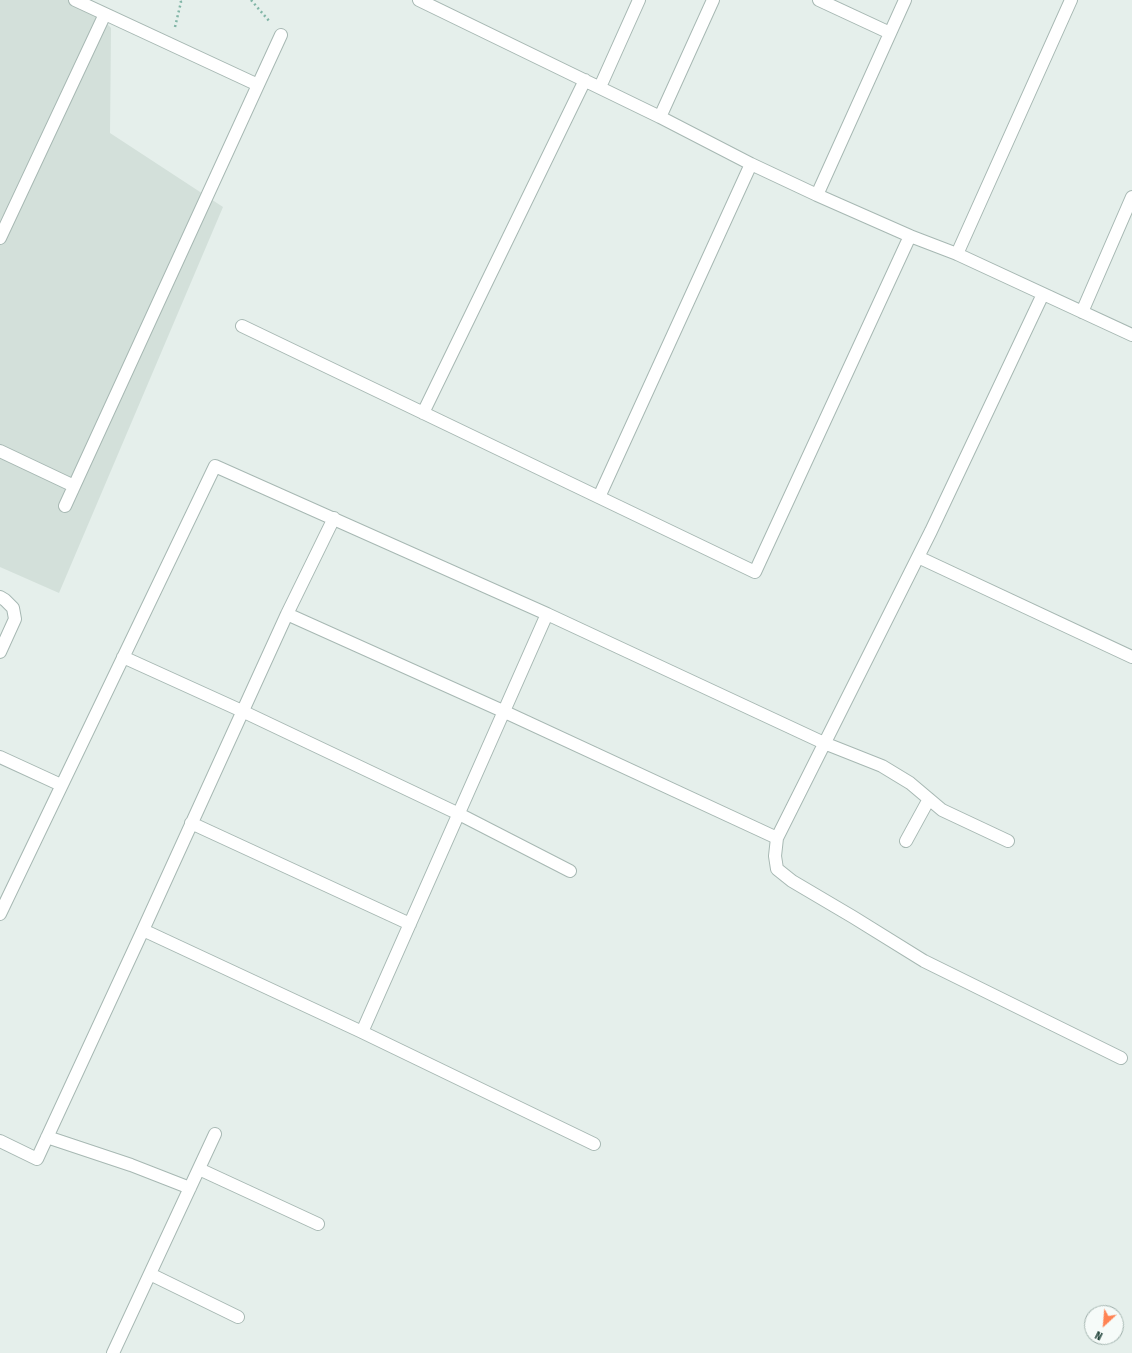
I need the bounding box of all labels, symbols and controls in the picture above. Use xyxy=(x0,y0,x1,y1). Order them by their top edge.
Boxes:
north arrow xyxy=(1084,1305,1124,1345)
text: N xyxy=(1093,1328,1105,1343)

